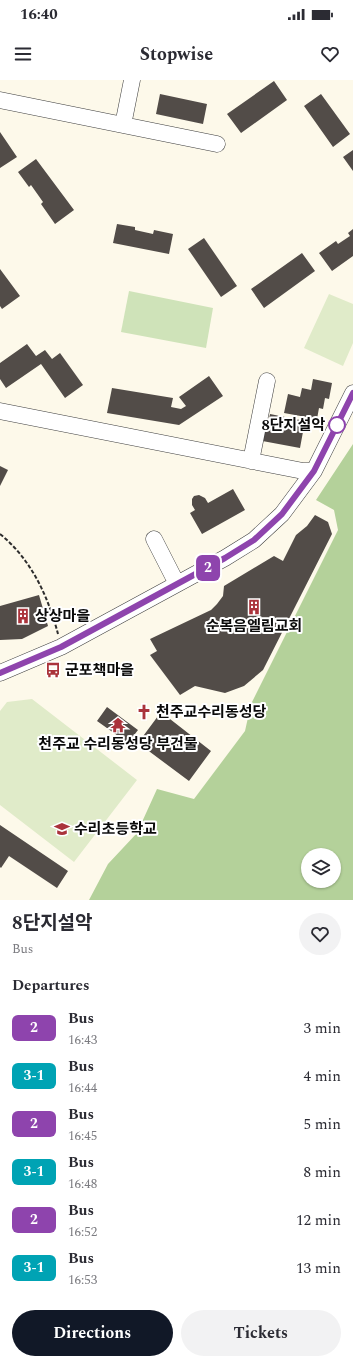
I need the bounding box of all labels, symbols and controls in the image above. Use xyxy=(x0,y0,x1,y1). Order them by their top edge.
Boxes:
text: 16:40 xyxy=(20,3,58,26)
text: Stopwise xyxy=(140,41,213,68)
icon: menu xyxy=(12,43,34,65)
icon: heart xyxy=(319,43,341,65)
place label: 8단지설악 xyxy=(261,414,325,437)
marker: 8단지설악 xyxy=(328,416,346,434)
line badge: 2 xyxy=(195,555,221,581)
text: 2 xyxy=(204,557,212,578)
building icon: 순복음엘림교회 xyxy=(245,598,263,616)
place label: 상상마을 xyxy=(35,605,90,628)
building icon: 상상마을 xyxy=(14,607,32,625)
place label: 순복음엘림교회 xyxy=(206,615,302,638)
place label: 군포책마을 xyxy=(65,659,134,682)
bus stop icon: 군포책마을 xyxy=(44,661,62,679)
place label: 천주교수리동성당 xyxy=(156,701,267,724)
church icon: 천주교수리동성당 xyxy=(135,703,153,721)
temple icon: 천주교 수리동성당 부건물 xyxy=(109,716,127,734)
place label: 천주교 수리동성당 부건물 xyxy=(38,733,198,756)
place label: 수리초등학교 xyxy=(74,818,157,841)
school or university icon: 수리초등학교 xyxy=(53,820,71,838)
map controls xyxy=(301,848,341,888)
button: layers xyxy=(301,848,341,888)
text: 8단지설악 xyxy=(12,909,93,938)
button: heart xyxy=(299,913,341,955)
text: Bus xyxy=(12,939,33,959)
text: Departures xyxy=(12,974,90,997)
text: Bus xyxy=(68,1007,94,1030)
text: 2 xyxy=(30,1017,38,1038)
text: 3 min xyxy=(303,1017,341,1040)
text: 16:43 xyxy=(68,1030,97,1050)
text: Bus xyxy=(68,1055,94,1078)
text: 3-1 xyxy=(24,1065,44,1086)
text: 4 min xyxy=(303,1065,341,1088)
text: 16:44 xyxy=(68,1078,97,1098)
text: Bus xyxy=(68,1103,94,1126)
text: 2 xyxy=(30,1113,38,1134)
text: 5 min xyxy=(303,1113,341,1136)
text: 16:45 xyxy=(68,1126,97,1146)
text: Bus xyxy=(68,1151,94,1174)
text: 3-1 xyxy=(24,1161,44,1182)
text: 8 min xyxy=(303,1161,341,1184)
text: 16:48 xyxy=(68,1174,97,1194)
text: Bus xyxy=(68,1199,94,1222)
text: 2 xyxy=(30,1209,38,1230)
text: 12 min xyxy=(296,1209,341,1232)
text: 16:52 xyxy=(68,1222,97,1242)
text: Bus xyxy=(68,1247,94,1270)
text: 3-1 xyxy=(24,1257,44,1278)
text: 13 min xyxy=(296,1257,341,1280)
text: 16:53 xyxy=(68,1270,97,1290)
button: Directions xyxy=(12,1310,173,1356)
button: Tickets xyxy=(181,1310,341,1356)

